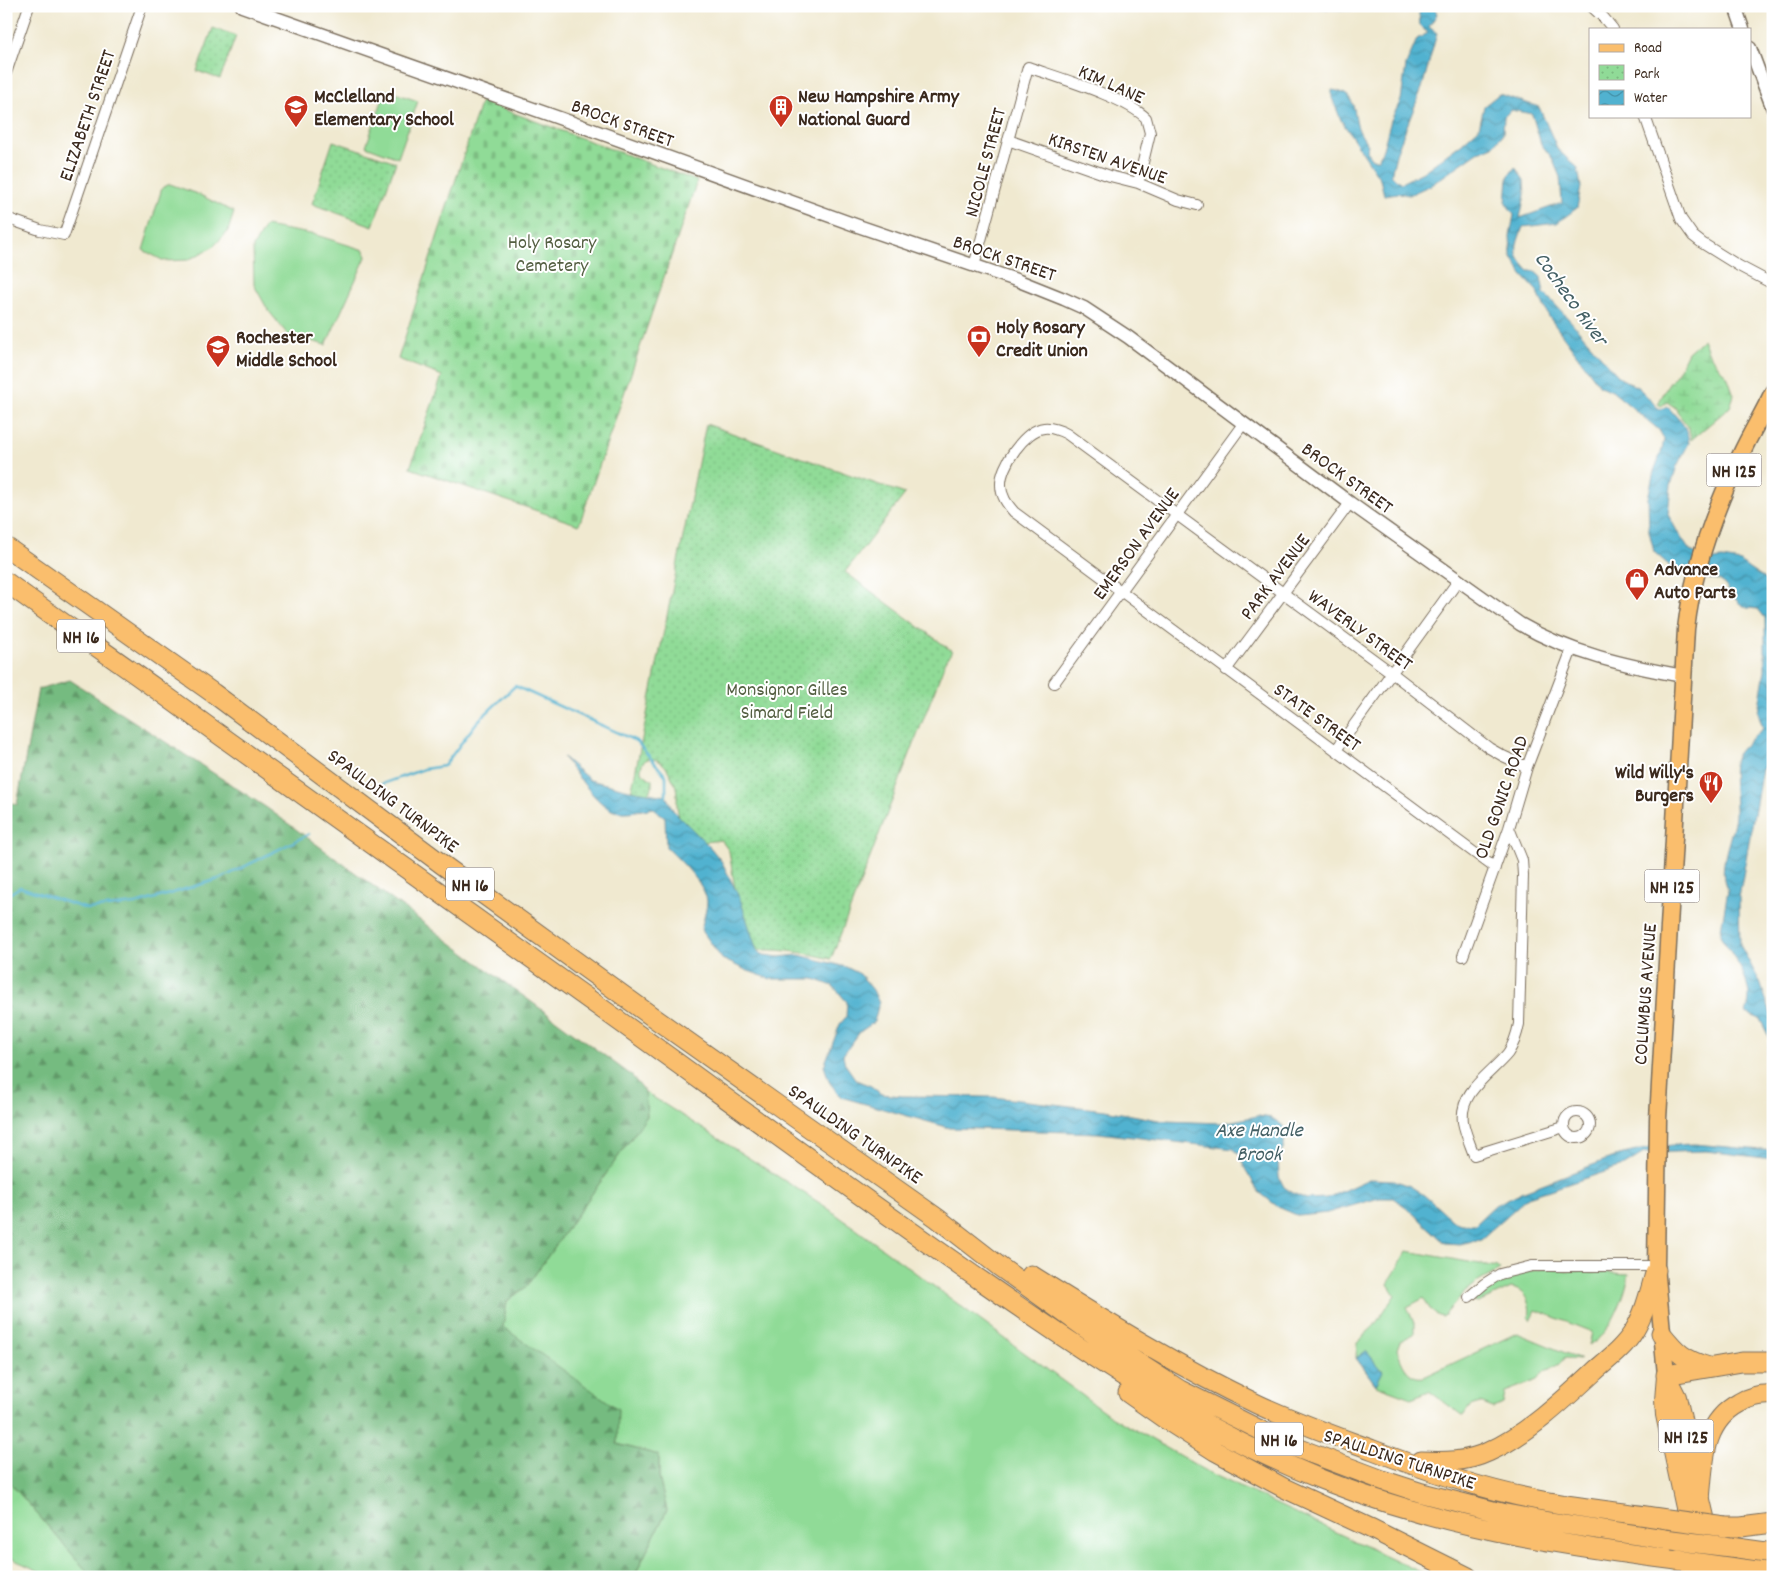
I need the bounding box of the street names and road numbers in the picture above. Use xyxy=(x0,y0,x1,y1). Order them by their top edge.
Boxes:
street label: ELIZABETH STREET xyxy=(53,47,124,185)
street label: KIM LANE xyxy=(1073,59,1148,113)
street label: BROCK STREET xyxy=(567,93,677,156)
street label: NICOLE STREET xyxy=(959,105,1015,220)
street label: KIRSTEN AVENUE xyxy=(1044,126,1170,193)
street label: BROCK STREET xyxy=(949,229,1059,291)
street label: BROCK STREET xyxy=(1295,437,1398,522)
road number: NH 125 xyxy=(1706,454,1762,486)
street label: EMERSON AVENUE xyxy=(1087,483,1188,607)
street label: PARK AVENUE xyxy=(1235,529,1318,627)
street label: WAVERLY STREET xyxy=(1301,584,1417,679)
road number: NH 16 xyxy=(57,620,105,652)
street label: STATE STREET xyxy=(1267,677,1366,760)
street label: OLD GONIC ROAD xyxy=(1469,732,1537,864)
street label: SPAULDING TURNPIKE xyxy=(320,743,464,861)
road number: NH 16 xyxy=(446,868,494,901)
road number: NH 125 xyxy=(1644,869,1700,902)
street label: COLUMBUS AVENUE xyxy=(1628,923,1666,1066)
street label: SPAULDING TURNPIKE xyxy=(781,1079,927,1192)
road number: NH 125 xyxy=(1658,1420,1714,1452)
road number: NH 16 xyxy=(1255,1422,1303,1456)
street label: SPAULDING TURNPIKE xyxy=(1319,1423,1479,1499)

